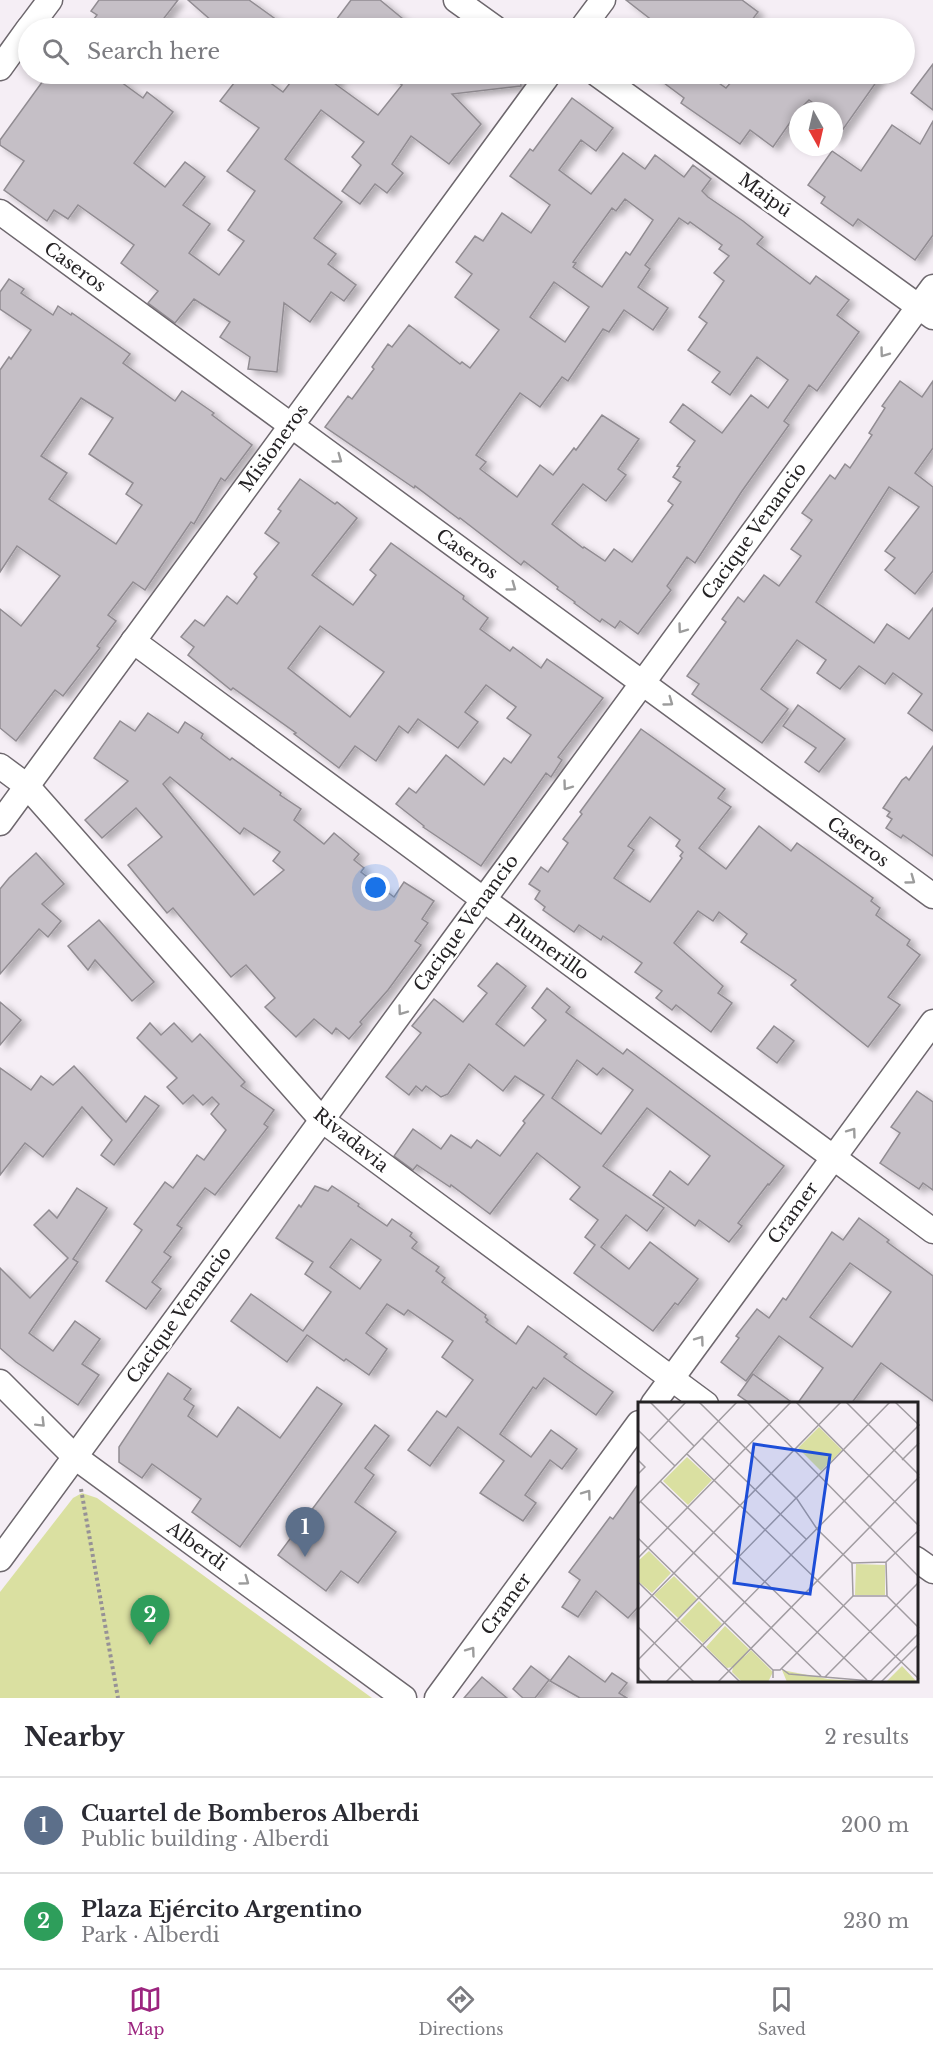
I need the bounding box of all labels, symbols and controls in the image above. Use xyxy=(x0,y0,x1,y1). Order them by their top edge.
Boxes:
search box xyxy=(18,18,915,84)
icon: search xyxy=(39,35,72,68)
text: Search here xyxy=(87,38,220,65)
north arrow xyxy=(789,102,843,156)
street label: Maipú xyxy=(734,168,796,222)
street label: Caseros xyxy=(40,237,110,297)
one-way arrow xyxy=(880,347,891,358)
street label: Misioneros xyxy=(235,400,313,496)
one-way arrow xyxy=(331,452,342,463)
street label: Cacique Venancio xyxy=(697,458,811,604)
street label: Caseros xyxy=(432,524,502,584)
one-way arrow xyxy=(505,580,516,591)
one-way arrow xyxy=(678,623,689,634)
one-way arrow xyxy=(663,695,674,706)
one-way arrow xyxy=(563,780,574,791)
street label: Caseros xyxy=(823,812,893,872)
street label: Cacique Venancio xyxy=(409,850,523,996)
your location xyxy=(361,873,390,902)
one-way arrow xyxy=(904,873,915,884)
street label: Plumerillo xyxy=(501,909,593,985)
one-way arrow xyxy=(398,1005,409,1016)
street label: Rivadavia xyxy=(309,1103,393,1177)
one-way arrow xyxy=(845,1127,856,1138)
street label: Cramer xyxy=(763,1177,823,1248)
street label: Cacique Venancio xyxy=(122,1242,236,1388)
one-way arrow xyxy=(692,1335,703,1346)
inset map xyxy=(638,1402,918,1683)
one-way arrow xyxy=(34,1415,45,1426)
one-way arrow xyxy=(579,1489,590,1500)
pin: 1 xyxy=(286,1508,324,1557)
street label: Alberdi xyxy=(162,1516,231,1575)
street label: Cramer xyxy=(476,1568,536,1639)
one-way arrow xyxy=(238,1574,249,1585)
pin: 2 xyxy=(130,1596,170,1645)
one-way arrow xyxy=(464,1646,475,1657)
text: Nearby xyxy=(24,1721,125,1753)
text: 2 results xyxy=(825,1725,909,1749)
text: Cuartel de Bomberos Alberdi xyxy=(81,1800,419,1827)
text: 1 xyxy=(39,1813,48,1837)
text: 200 m xyxy=(841,1813,909,1837)
text: Public building · Alberdi xyxy=(81,1827,329,1851)
text: Plaza Ejército Argentino xyxy=(81,1896,362,1923)
text: 2 xyxy=(37,1909,50,1933)
text: 230 m xyxy=(843,1909,909,1933)
text: Park · Alberdi xyxy=(81,1923,220,1947)
tab: Map xyxy=(127,1983,164,2039)
tab: Directions xyxy=(418,1983,503,2039)
tab: Saved xyxy=(758,1983,806,2039)

